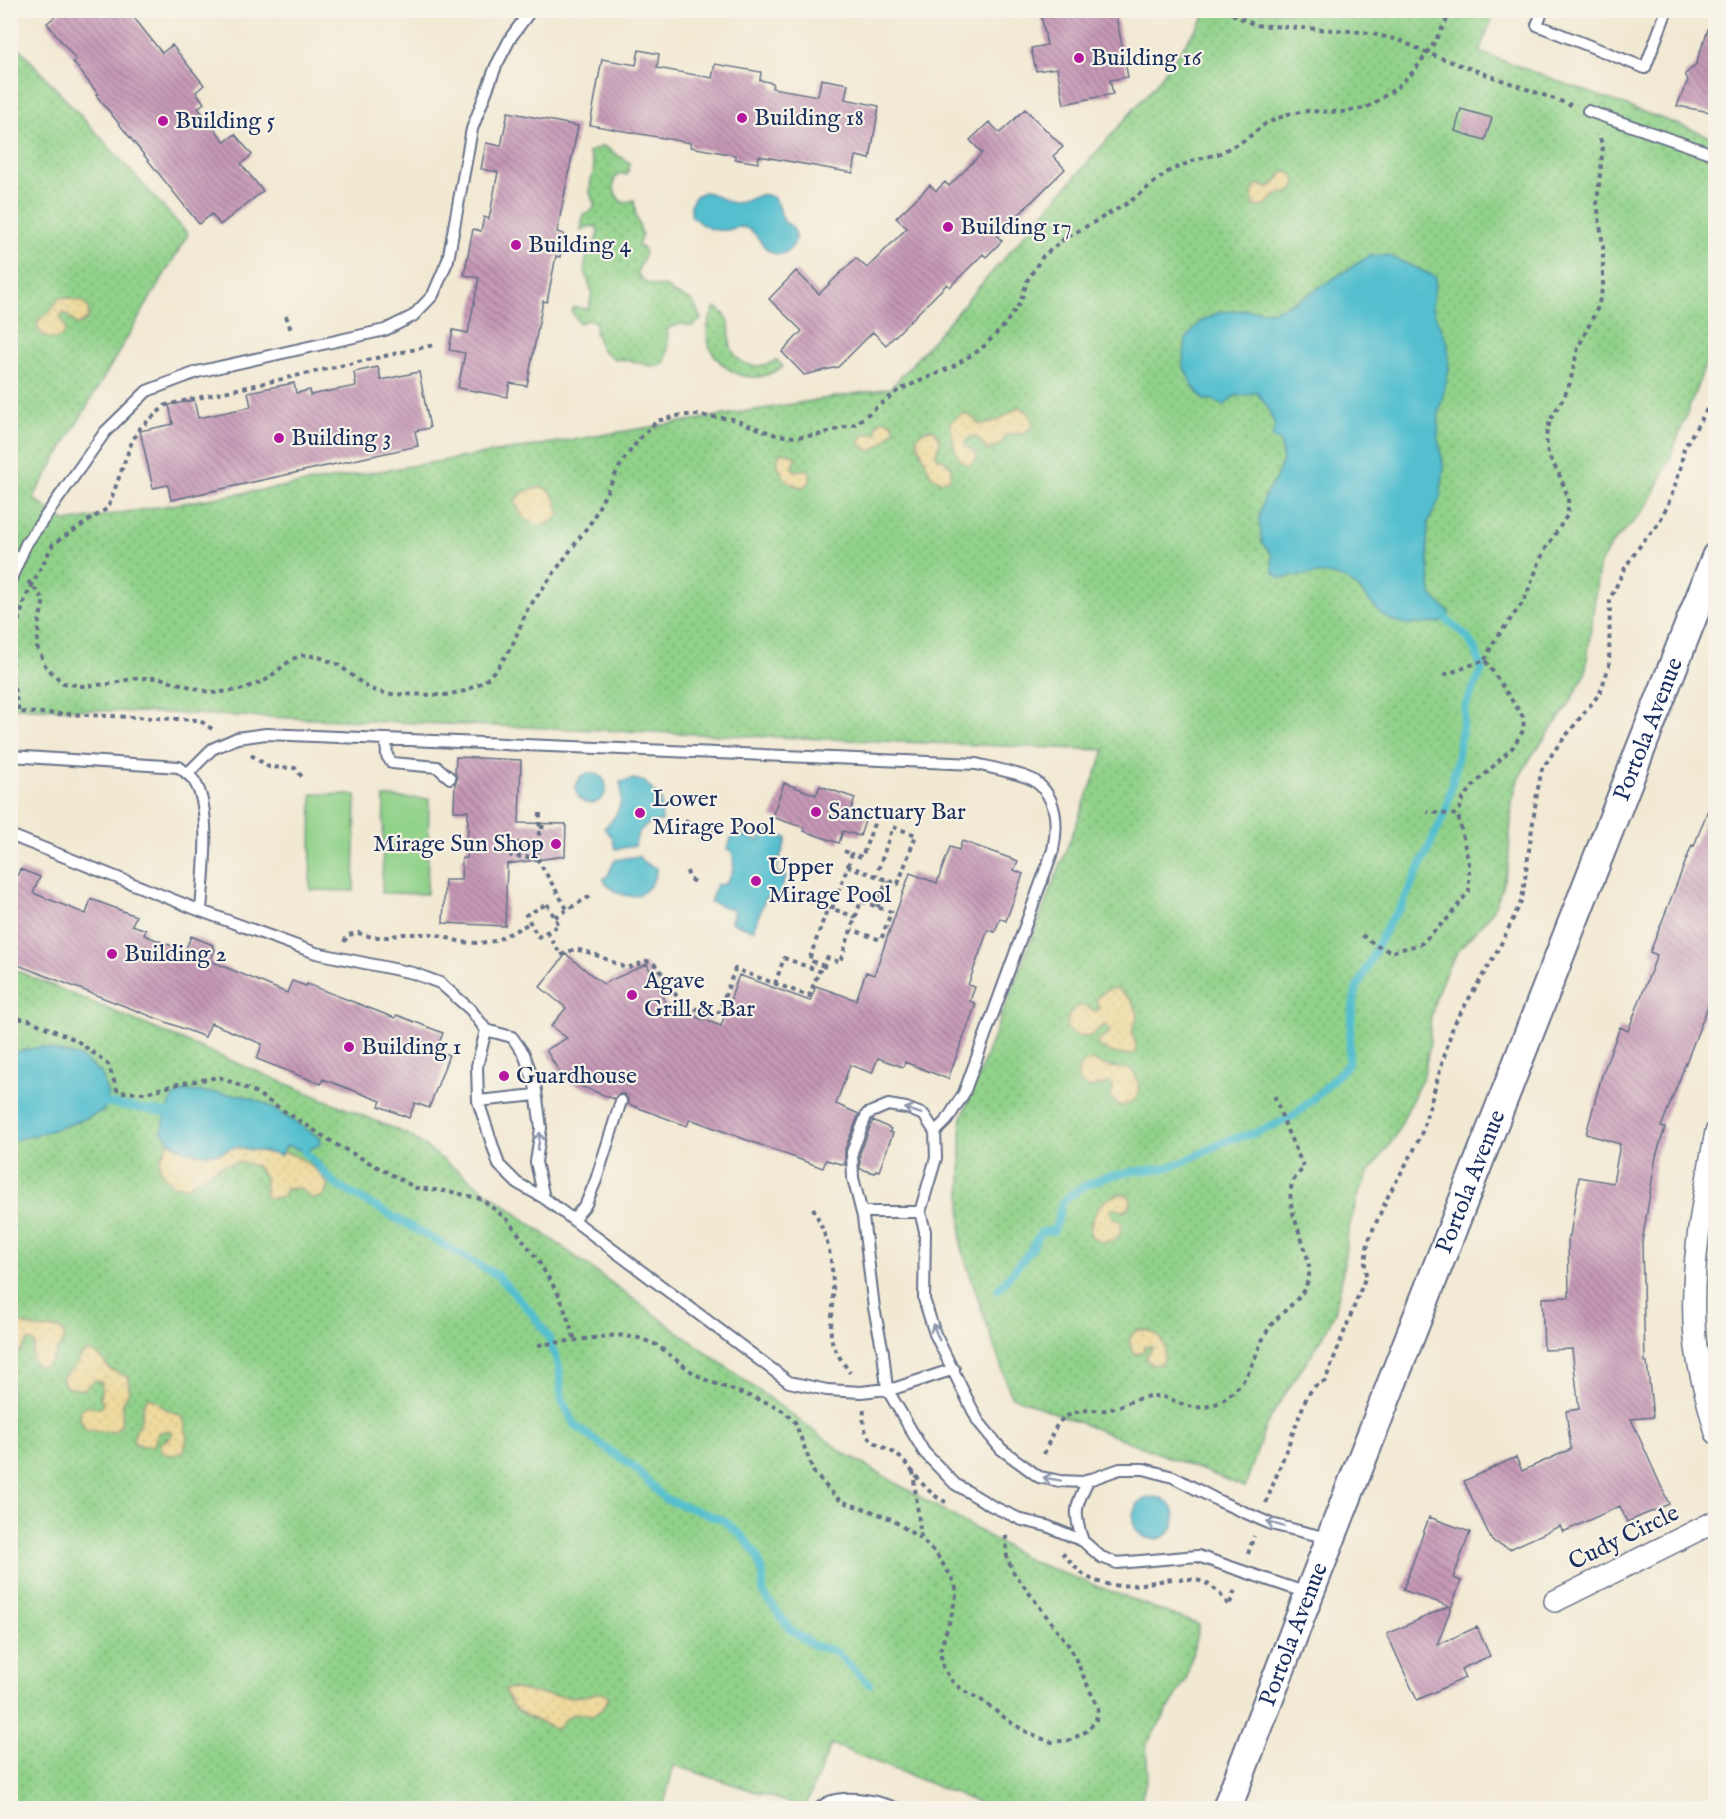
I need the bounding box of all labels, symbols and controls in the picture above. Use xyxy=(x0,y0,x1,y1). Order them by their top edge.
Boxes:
place label: Building 16 xyxy=(1091,43,1202,74)
marker: Building 16 xyxy=(1072,51,1086,65)
place label: Building 18 xyxy=(754,103,864,134)
place label: Building 5 xyxy=(175,106,275,137)
marker: Building 18 xyxy=(735,111,749,125)
marker: Building 5 xyxy=(156,114,170,128)
place label: Building 17 xyxy=(960,212,1072,243)
marker: Building 17 xyxy=(941,220,955,234)
place label: Building 4 xyxy=(528,230,631,261)
marker: Building 4 xyxy=(509,238,523,252)
place label: Building 3 xyxy=(291,423,391,454)
marker: Building 3 xyxy=(272,431,286,445)
street label: Portola Avenue xyxy=(1606,653,1690,806)
place label: Lower Mirage Pool xyxy=(652,784,776,843)
place label: Sanctuary Bar xyxy=(828,797,966,828)
marker: Sanctuary Bar xyxy=(809,805,823,819)
marker: Lower Mirage Pool xyxy=(633,806,647,820)
place label: Mirage Sun Shop xyxy=(373,829,544,860)
marker: Mirage Sun Shop xyxy=(549,837,563,851)
place label: Upper Mirage Pool xyxy=(768,852,892,911)
marker: Upper Mirage Pool xyxy=(749,874,763,888)
place label: Building 2 xyxy=(124,939,227,970)
marker: Building 2 xyxy=(105,947,119,961)
place label: Agave Grill & Bar xyxy=(643,966,755,1025)
marker: Agave Grill & Bar xyxy=(625,988,639,1002)
place label: Building 1 xyxy=(361,1032,461,1063)
marker: Building 1 xyxy=(342,1040,356,1054)
place label: Guardhouse xyxy=(516,1061,637,1092)
marker: Guardhouse xyxy=(497,1069,511,1083)
one-way arrow xyxy=(904,1105,923,1116)
street label: Portola Avenue xyxy=(1429,1106,1513,1258)
one-way arrow xyxy=(533,1131,544,1151)
one-way arrow xyxy=(930,1324,941,1342)
one-way arrow xyxy=(1042,1474,1062,1485)
street label: Cudy Circle xyxy=(1564,1498,1684,1578)
one-way arrow xyxy=(1266,1518,1285,1529)
street label: Portola Avenue xyxy=(1252,1558,1335,1711)

